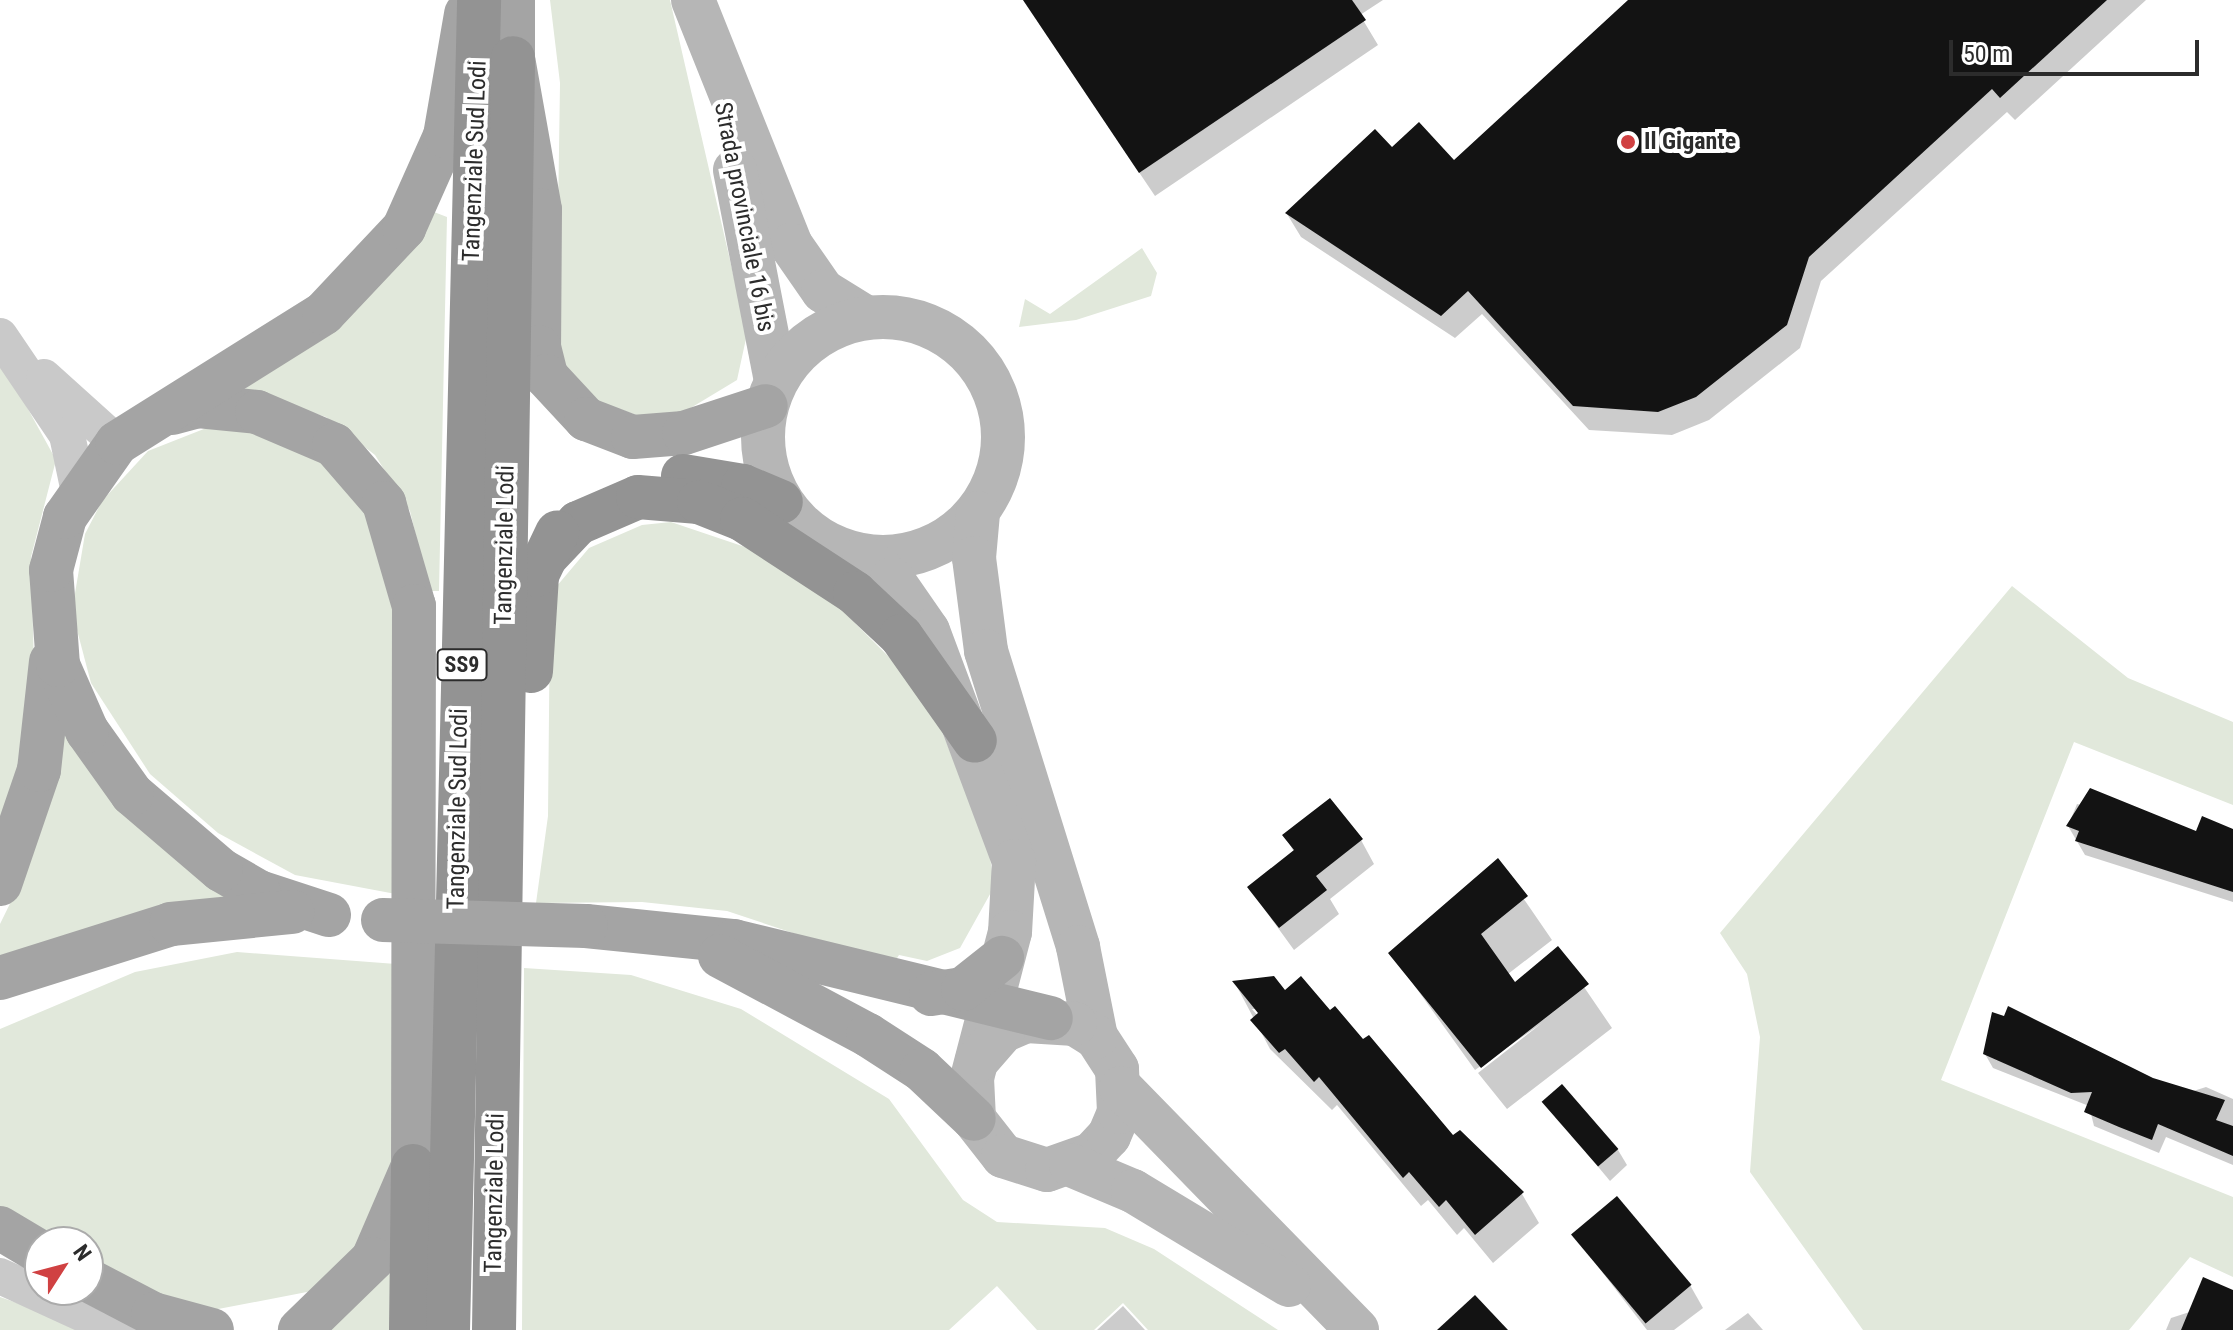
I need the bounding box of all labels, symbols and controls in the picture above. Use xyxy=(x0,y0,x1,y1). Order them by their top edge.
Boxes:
scale bar xyxy=(1953,24,2203,74)
text: 50 m xyxy=(1963,40,2010,68)
street label: Tangenziale Sud Lodi xyxy=(457,60,493,262)
street label: Strada provinciale 16 bis xyxy=(708,100,780,334)
place label: Il Gigante xyxy=(1644,128,1736,156)
marker: Il Gigante xyxy=(1619,133,1637,151)
street label: Tangenziale Lodi xyxy=(489,465,521,625)
road number: SS9 xyxy=(436,647,488,683)
street label: Tangenziale Sud Lodi xyxy=(442,708,474,910)
street label: Tangenziale Lodi xyxy=(479,1113,511,1273)
north arrow xyxy=(24,1226,104,1306)
text: N xyxy=(68,1240,96,1266)

